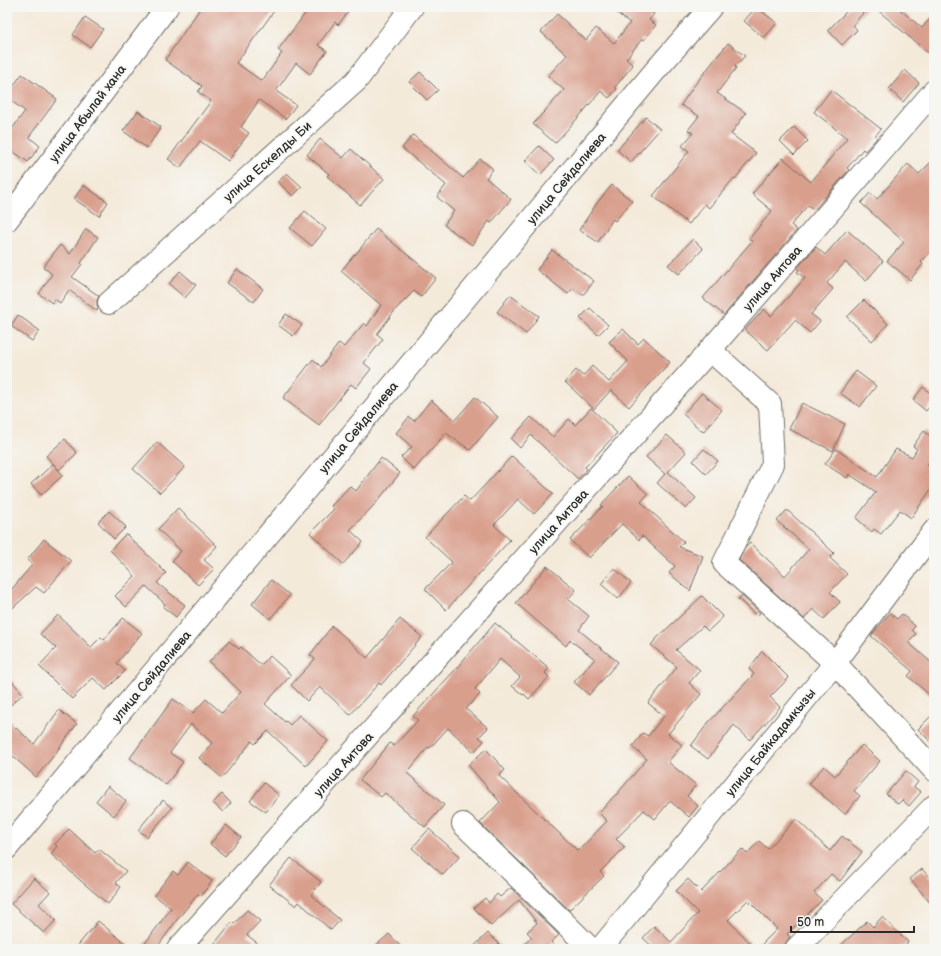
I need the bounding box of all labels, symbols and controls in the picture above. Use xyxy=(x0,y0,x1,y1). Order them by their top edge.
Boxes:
street label: улица Абылай хана xyxy=(46,61,130,166)
street label: улица Ескелды Би xyxy=(220,118,315,205)
street label: улица Сейдалиева xyxy=(524,129,610,228)
street label: улица Аитова xyxy=(740,242,806,315)
street label: улица Сейдалиева xyxy=(316,378,402,477)
street label: улица Аитова xyxy=(525,486,592,557)
street label: улица Сейдалиева xyxy=(109,627,195,726)
street label: улица Байкадамкызы xyxy=(722,686,819,800)
street label: улица Аитова xyxy=(310,729,377,800)
scale bar xyxy=(791,908,914,934)
text: 50 m xyxy=(797,915,824,930)

